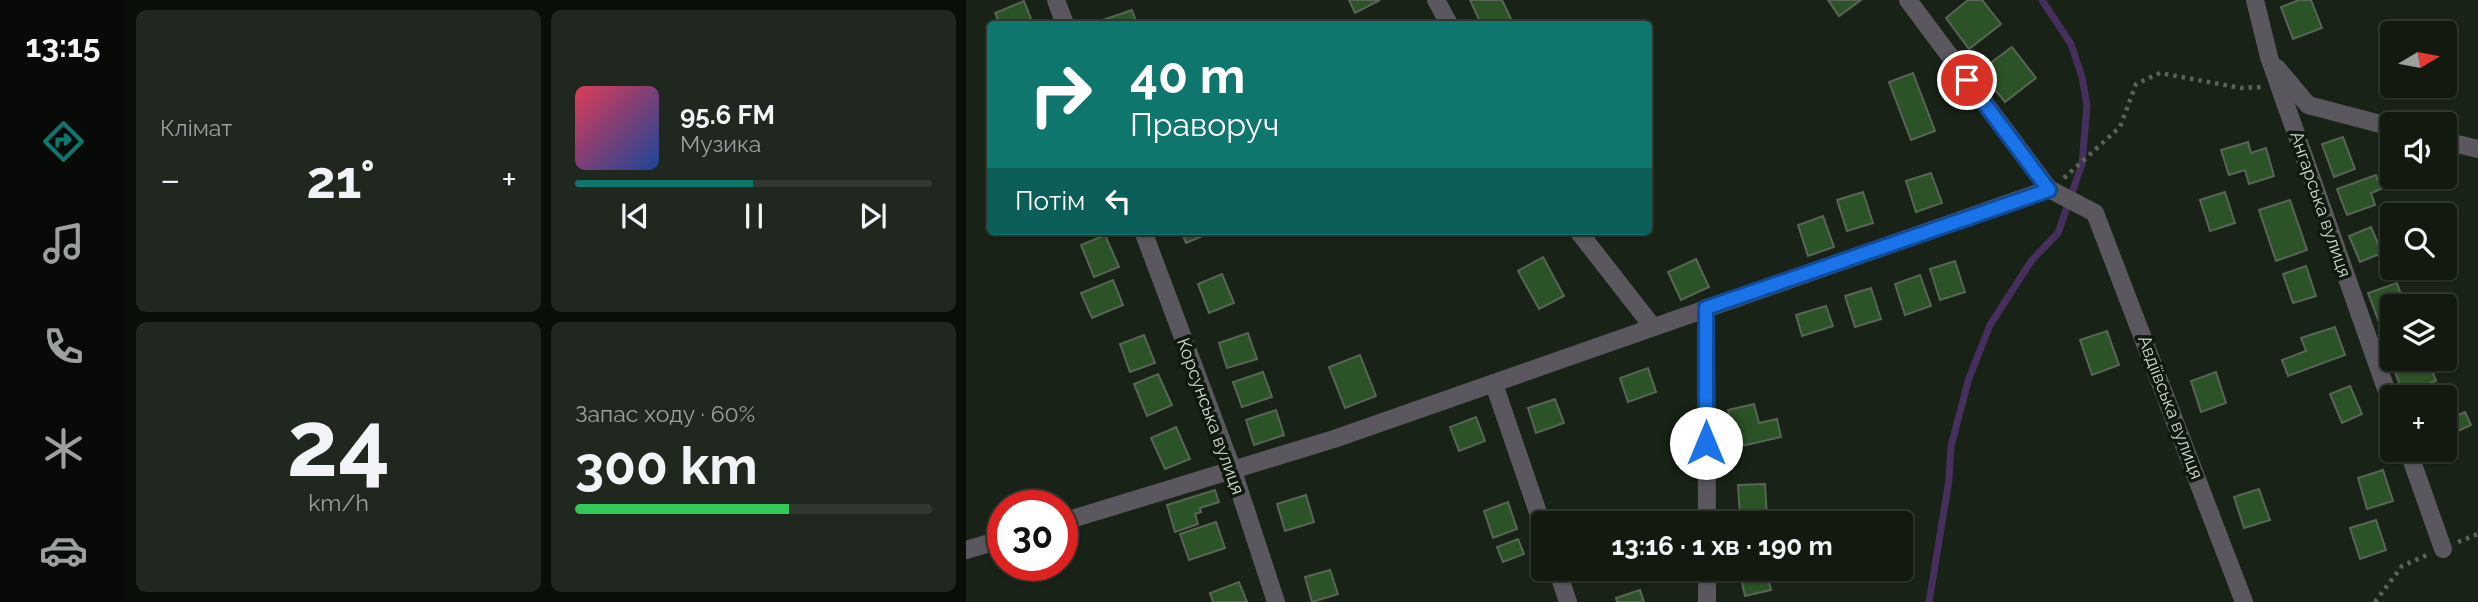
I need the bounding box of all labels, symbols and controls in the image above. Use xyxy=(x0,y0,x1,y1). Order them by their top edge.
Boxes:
north arrow xyxy=(2380,21,2457,98)
map controls xyxy=(2380,21,2457,462)
text: 13:15 xyxy=(25,27,101,64)
text: 40 m xyxy=(1130,47,1245,104)
icon: right xyxy=(1015,49,1106,140)
pin xyxy=(1937,50,1997,110)
icon: arrive xyxy=(1948,61,1986,99)
text: 95.6 FM xyxy=(680,100,775,130)
text: Праворуч xyxy=(1130,106,1279,143)
button: sound xyxy=(2380,112,2457,189)
text: Клімат xyxy=(160,114,232,141)
icon: directions xyxy=(39,117,88,166)
street label: Ангарська вулиця xyxy=(2286,128,2356,280)
text: Музика xyxy=(680,130,761,157)
text: 21° xyxy=(307,149,375,210)
text: − xyxy=(160,157,180,202)
text: + xyxy=(501,157,517,202)
icon: left xyxy=(1099,182,1137,220)
text: Потім xyxy=(1015,186,1085,216)
icon: previous xyxy=(616,197,654,235)
icon: pause xyxy=(735,197,773,235)
icon: next xyxy=(854,197,892,235)
button: search xyxy=(2380,203,2457,280)
icon: music xyxy=(39,219,88,268)
button: layers xyxy=(2380,294,2457,371)
icon: phone xyxy=(39,322,88,371)
street label: Авдіївська вулиця xyxy=(2134,332,2208,482)
street label: Корсунська вулиця xyxy=(1173,335,1249,497)
button: + xyxy=(2380,385,2457,462)
text: 24 xyxy=(287,390,390,497)
text: Запас ходу · 60% xyxy=(575,400,755,427)
position arrow xyxy=(1669,406,1743,480)
icon: climate xyxy=(39,424,88,473)
text: 300 km xyxy=(575,435,758,496)
text: km/h xyxy=(308,489,369,516)
speed limit sign: 30 xyxy=(987,490,1078,581)
icon: car xyxy=(39,526,88,575)
text: 13:16 · 1 хв · 190 m xyxy=(1611,531,1833,561)

